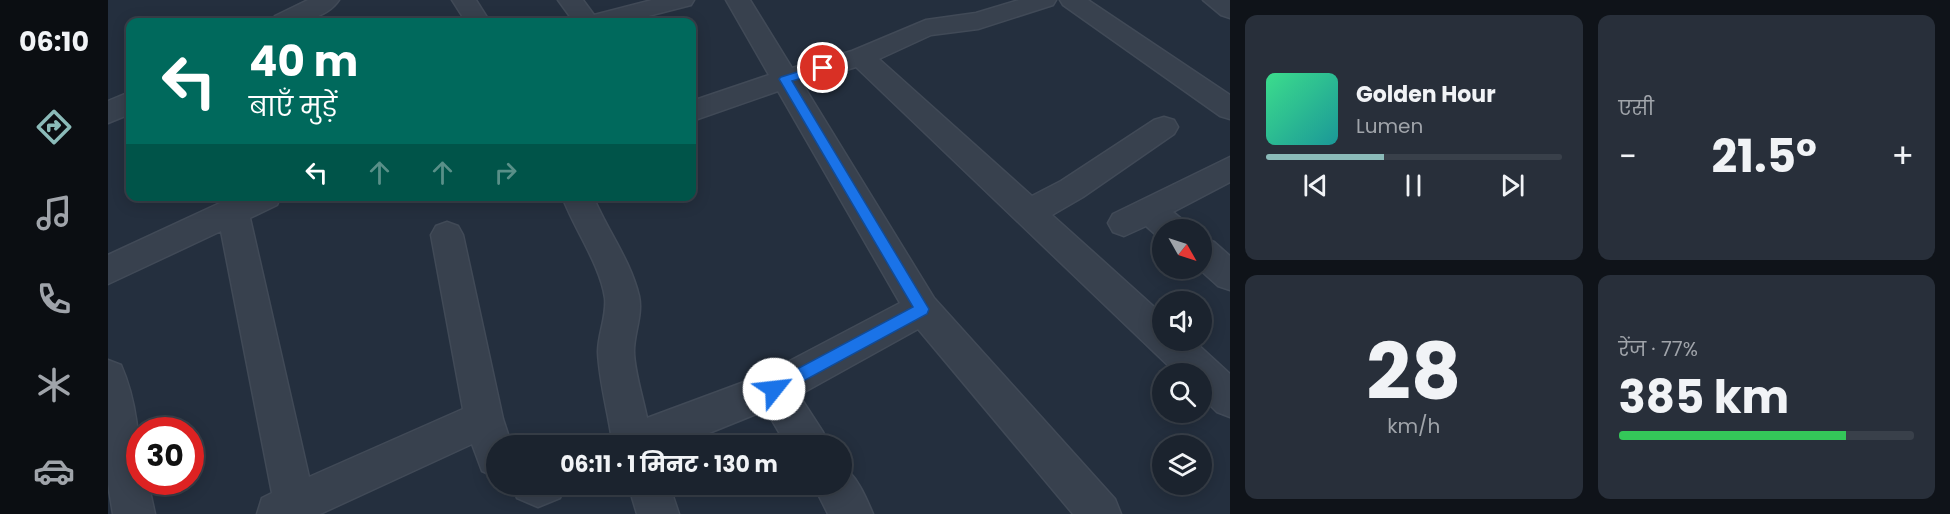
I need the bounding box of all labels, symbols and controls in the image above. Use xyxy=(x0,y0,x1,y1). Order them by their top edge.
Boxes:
text: 06:10 xyxy=(19,23,89,60)
text: 40 m xyxy=(249,32,358,91)
icon: left xyxy=(150,42,228,120)
pin xyxy=(797,42,848,93)
icon: arrive xyxy=(806,51,839,84)
text: Golden Hour xyxy=(1356,79,1496,110)
text: बाएँ मुड़ें xyxy=(249,88,337,125)
text: एसी xyxy=(1619,94,1654,122)
icon: directions xyxy=(33,106,75,148)
text: Lumen xyxy=(1356,112,1423,140)
text: 21.5° xyxy=(1711,125,1817,188)
text: − xyxy=(1619,133,1637,180)
text: + xyxy=(1891,133,1914,180)
icon: left xyxy=(300,156,333,189)
icon: ahead xyxy=(363,156,396,189)
icon: ahead xyxy=(426,156,459,189)
icon: right xyxy=(489,156,522,189)
icon: previous xyxy=(1299,169,1332,202)
icon: pause xyxy=(1397,169,1430,202)
icon: next xyxy=(1496,169,1529,202)
icon: music xyxy=(33,192,75,234)
north arrow xyxy=(1152,219,1212,279)
map controls xyxy=(1152,219,1212,495)
icon: phone xyxy=(33,278,75,320)
button: sound xyxy=(1152,291,1212,351)
text: 28 xyxy=(1366,317,1461,426)
text: रेंज · 77% xyxy=(1619,335,1698,363)
position arrow xyxy=(742,357,806,421)
button: search xyxy=(1152,363,1212,423)
icon: climate xyxy=(33,364,75,406)
text: 385 km xyxy=(1619,366,1789,429)
text: km/h xyxy=(1387,412,1440,440)
speed limit sign: 30 xyxy=(126,417,204,495)
button: layers xyxy=(1152,435,1212,495)
text: 06:11 · 1 मिनट · 130 m xyxy=(560,449,778,480)
icon: car xyxy=(33,450,75,492)

